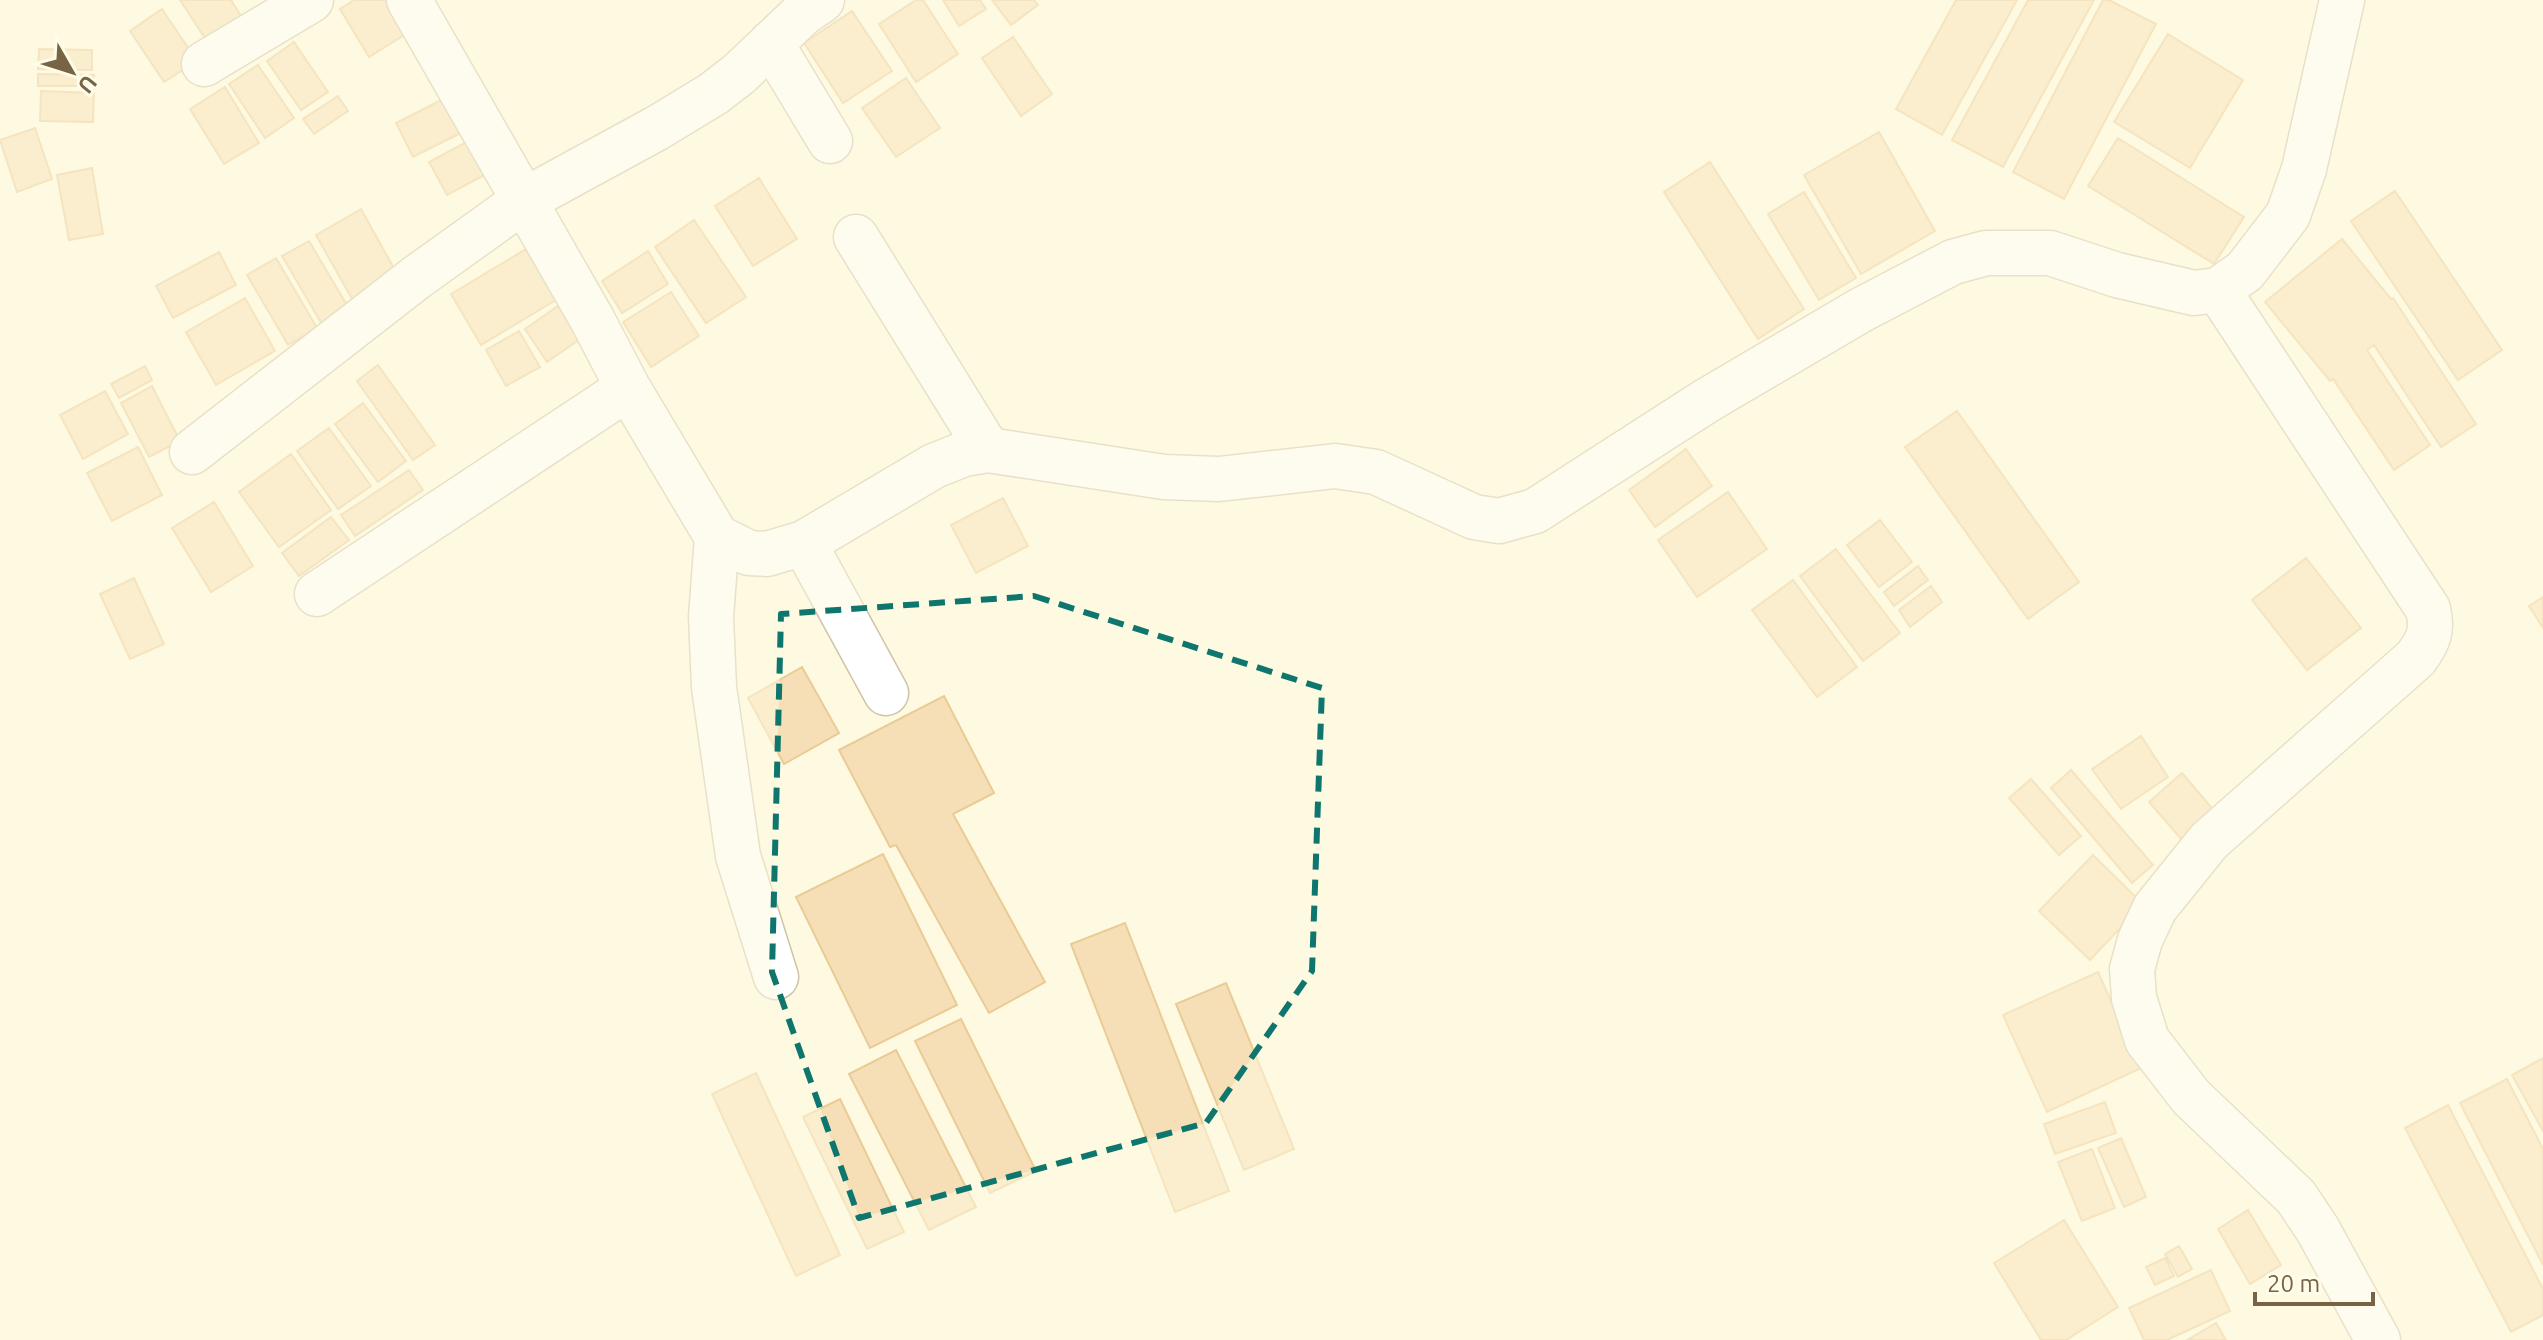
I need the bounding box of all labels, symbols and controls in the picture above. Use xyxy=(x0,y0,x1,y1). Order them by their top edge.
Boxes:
north arrow xyxy=(32,32,112,112)
text: U xyxy=(73,71,103,99)
scale bar xyxy=(2255,1256,2373,1306)
text: 20 m xyxy=(2267,1270,2320,1297)

